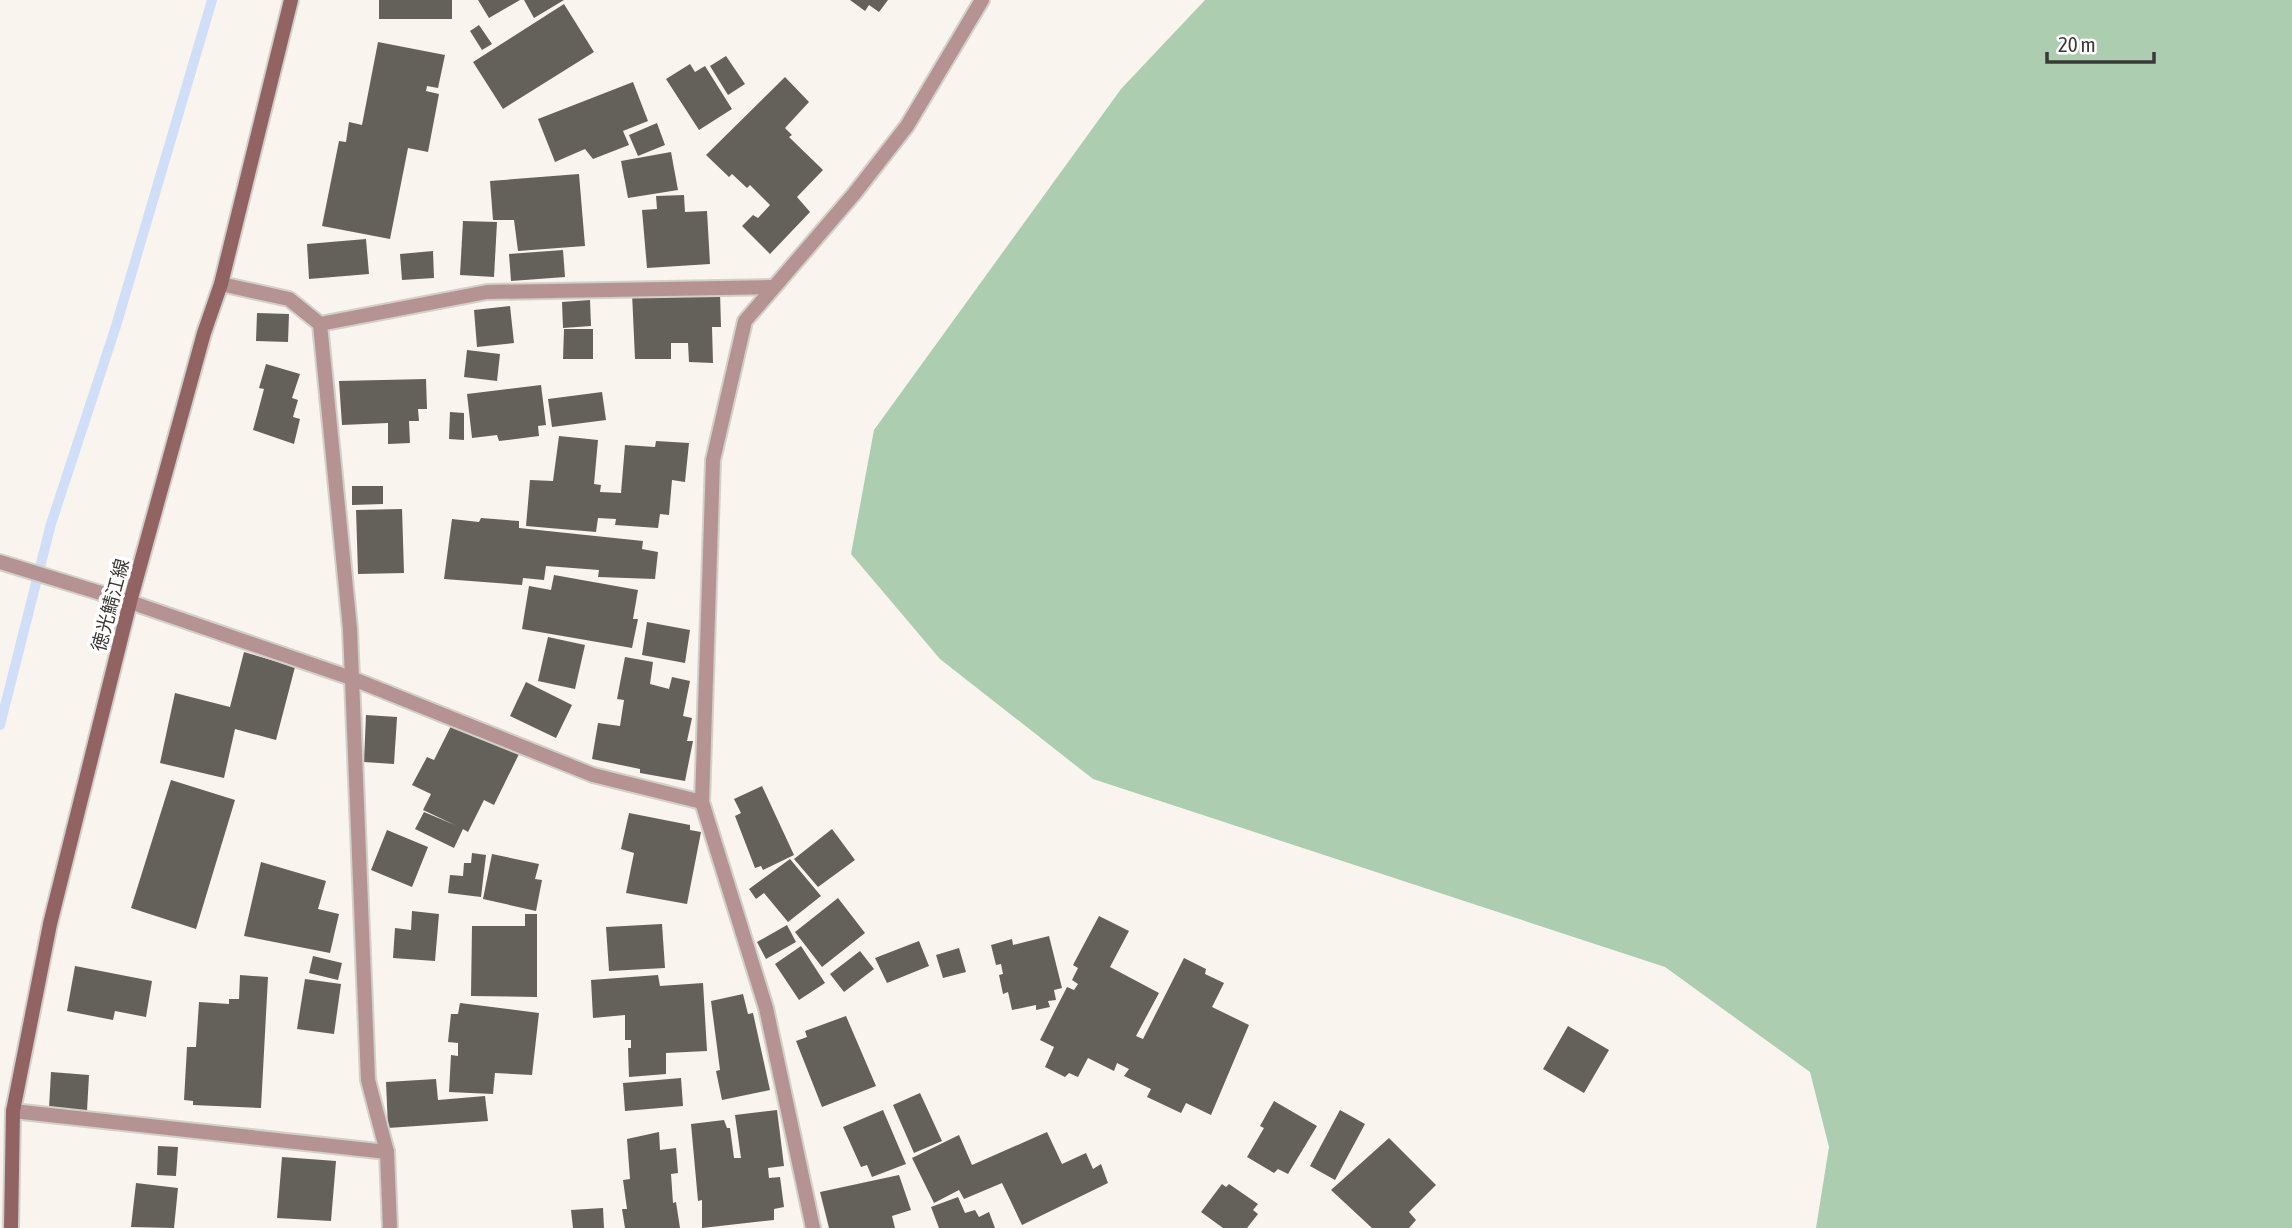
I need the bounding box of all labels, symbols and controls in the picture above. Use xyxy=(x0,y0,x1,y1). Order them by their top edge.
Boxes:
scale bar xyxy=(2047,21,2154,65)
text: 20 m xyxy=(2058,32,2096,56)
street label: 徳光鯖江線 xyxy=(87,556,133,654)

